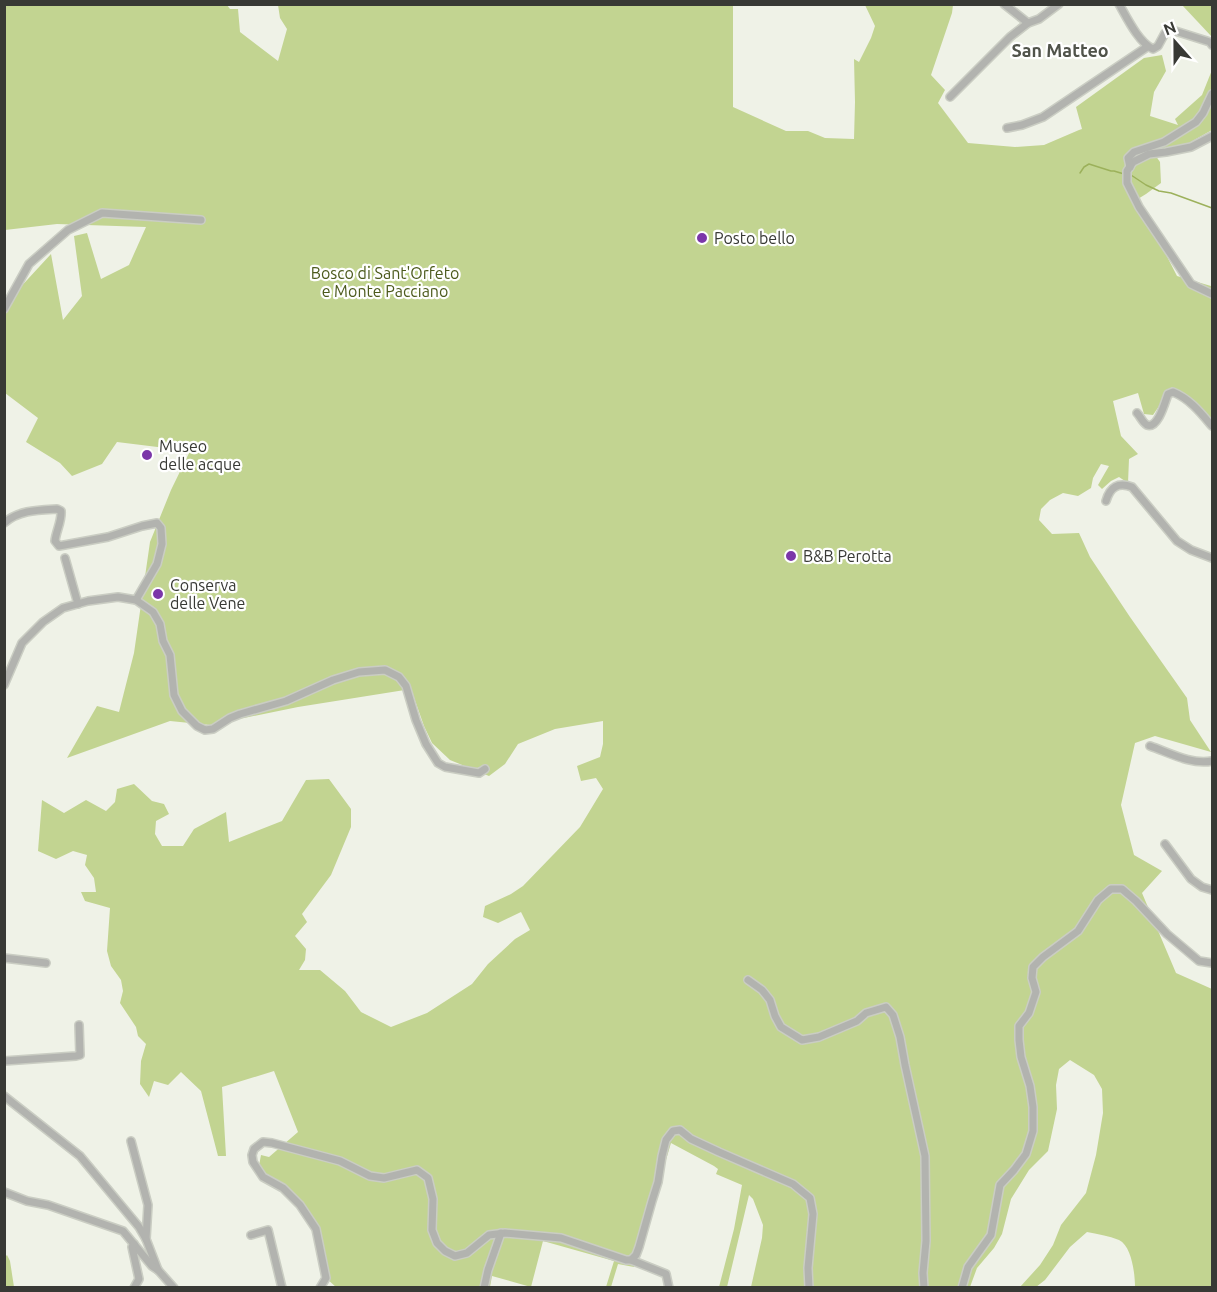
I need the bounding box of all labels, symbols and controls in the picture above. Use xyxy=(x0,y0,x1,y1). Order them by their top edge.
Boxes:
north arrow xyxy=(1145,12,1205,72)
text: N xyxy=(1161,17,1178,39)
district label: San Matteo xyxy=(1011,40,1109,60)
place label: Posto bello xyxy=(714,229,795,247)
marker: Posto bello xyxy=(695,231,709,245)
park label: Bosco di Sant'Orfeto e Monte Pacciano xyxy=(311,264,459,300)
place label: Museo delle acque xyxy=(159,437,241,473)
marker: Museo delle acque xyxy=(140,448,154,462)
place label: B&B Perotta xyxy=(803,547,892,565)
marker: B&B Perotta xyxy=(784,549,798,563)
place label: Conserva delle Vene xyxy=(170,576,245,612)
marker: Conserva delle Vene xyxy=(151,587,165,601)

